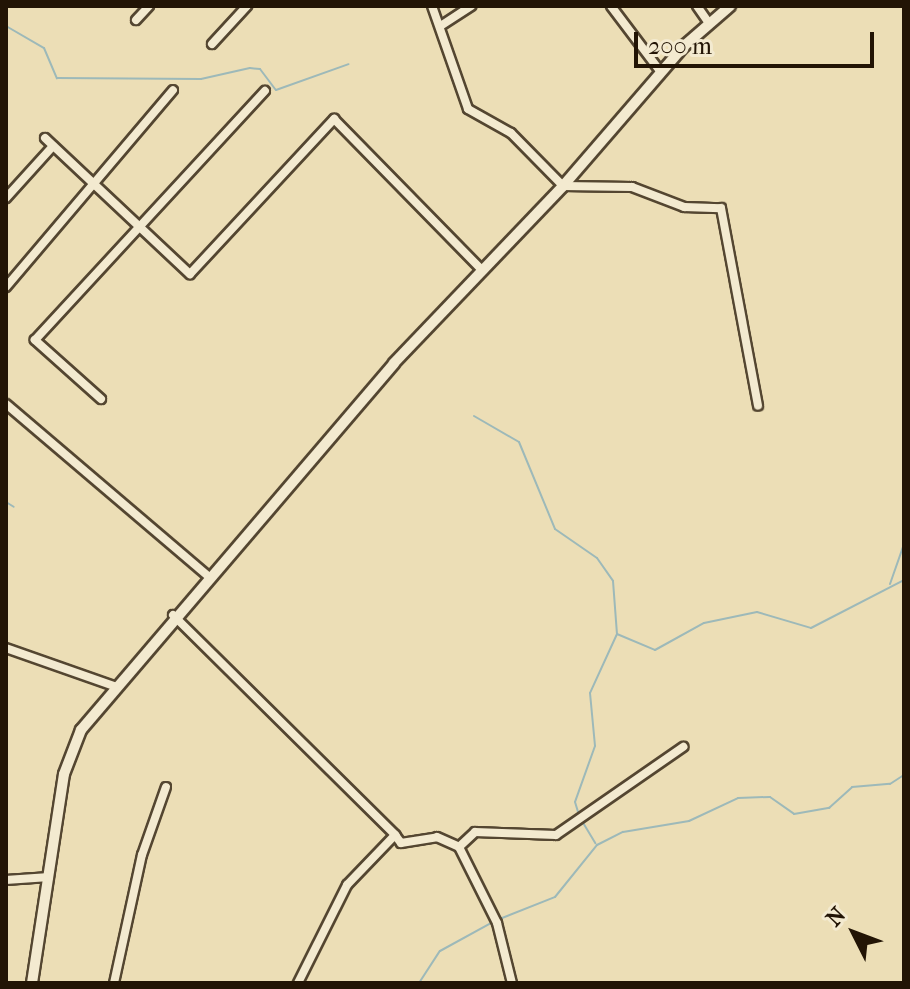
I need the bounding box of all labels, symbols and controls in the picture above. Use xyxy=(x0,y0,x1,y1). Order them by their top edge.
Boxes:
scale bar xyxy=(638,16,878,66)
text: 200 m xyxy=(648,32,712,60)
north arrow xyxy=(814,893,894,973)
text: N xyxy=(821,902,851,932)

